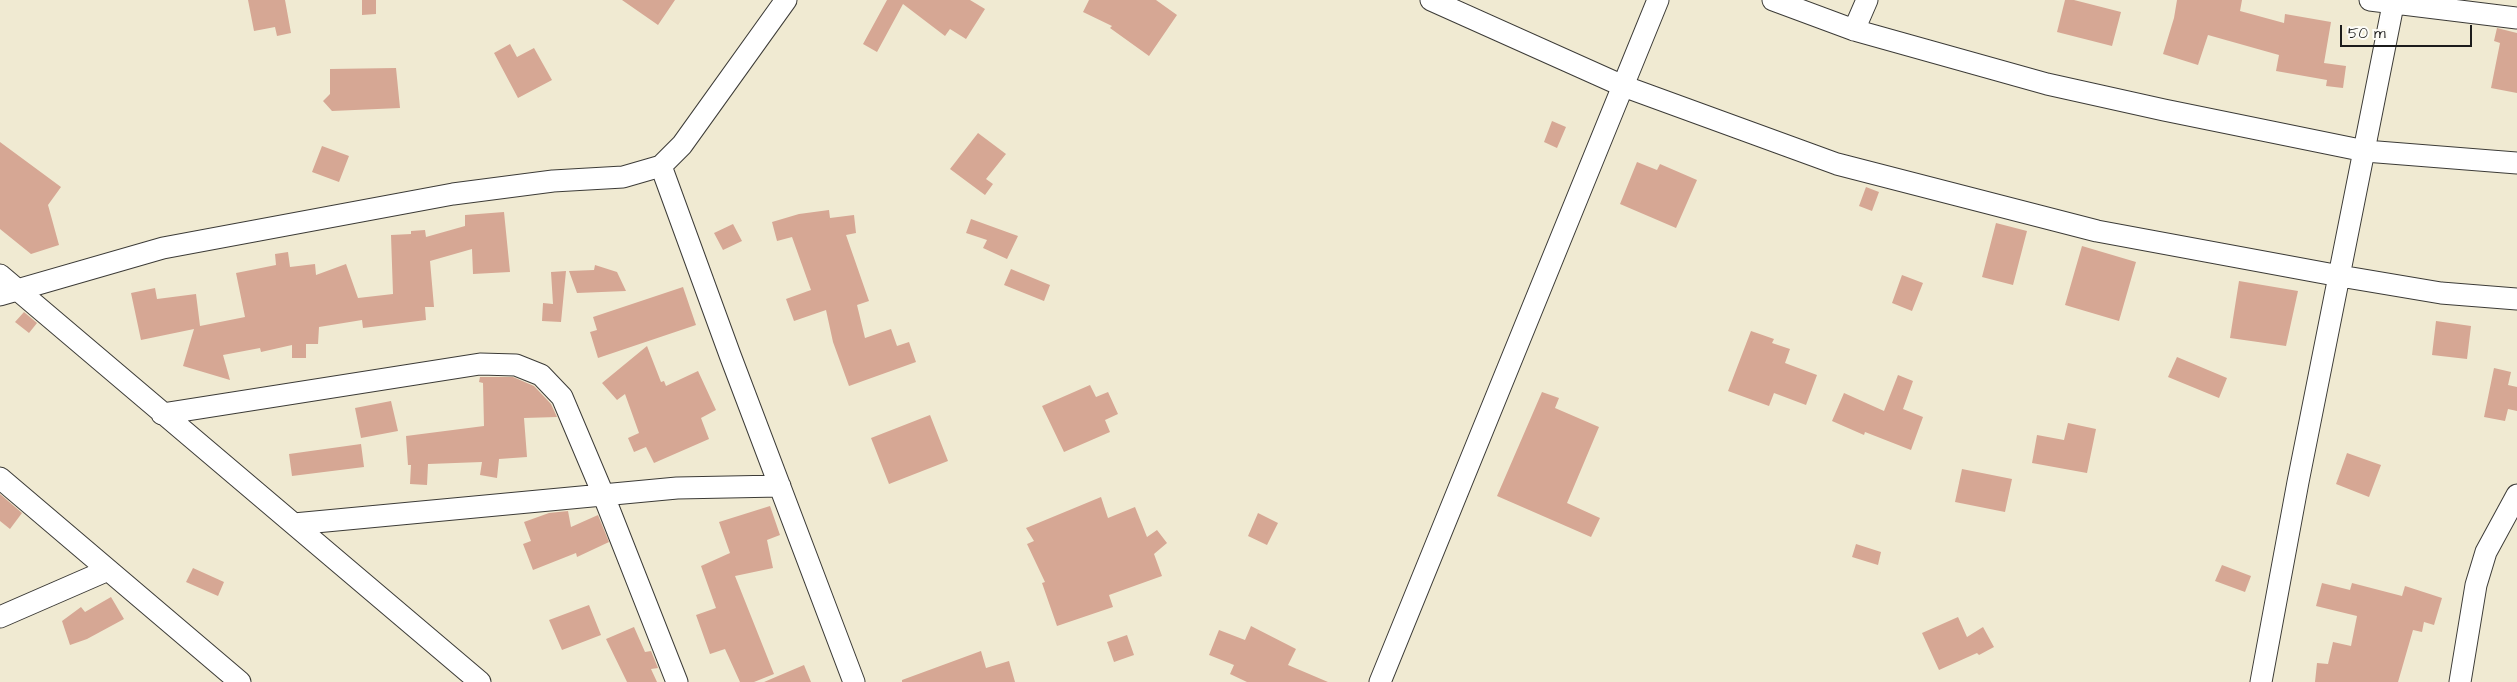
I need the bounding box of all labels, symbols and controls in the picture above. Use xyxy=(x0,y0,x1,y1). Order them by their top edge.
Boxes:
scale bar xyxy=(2342,15,2474,47)
text: 50 m xyxy=(2348,23,2386,44)

